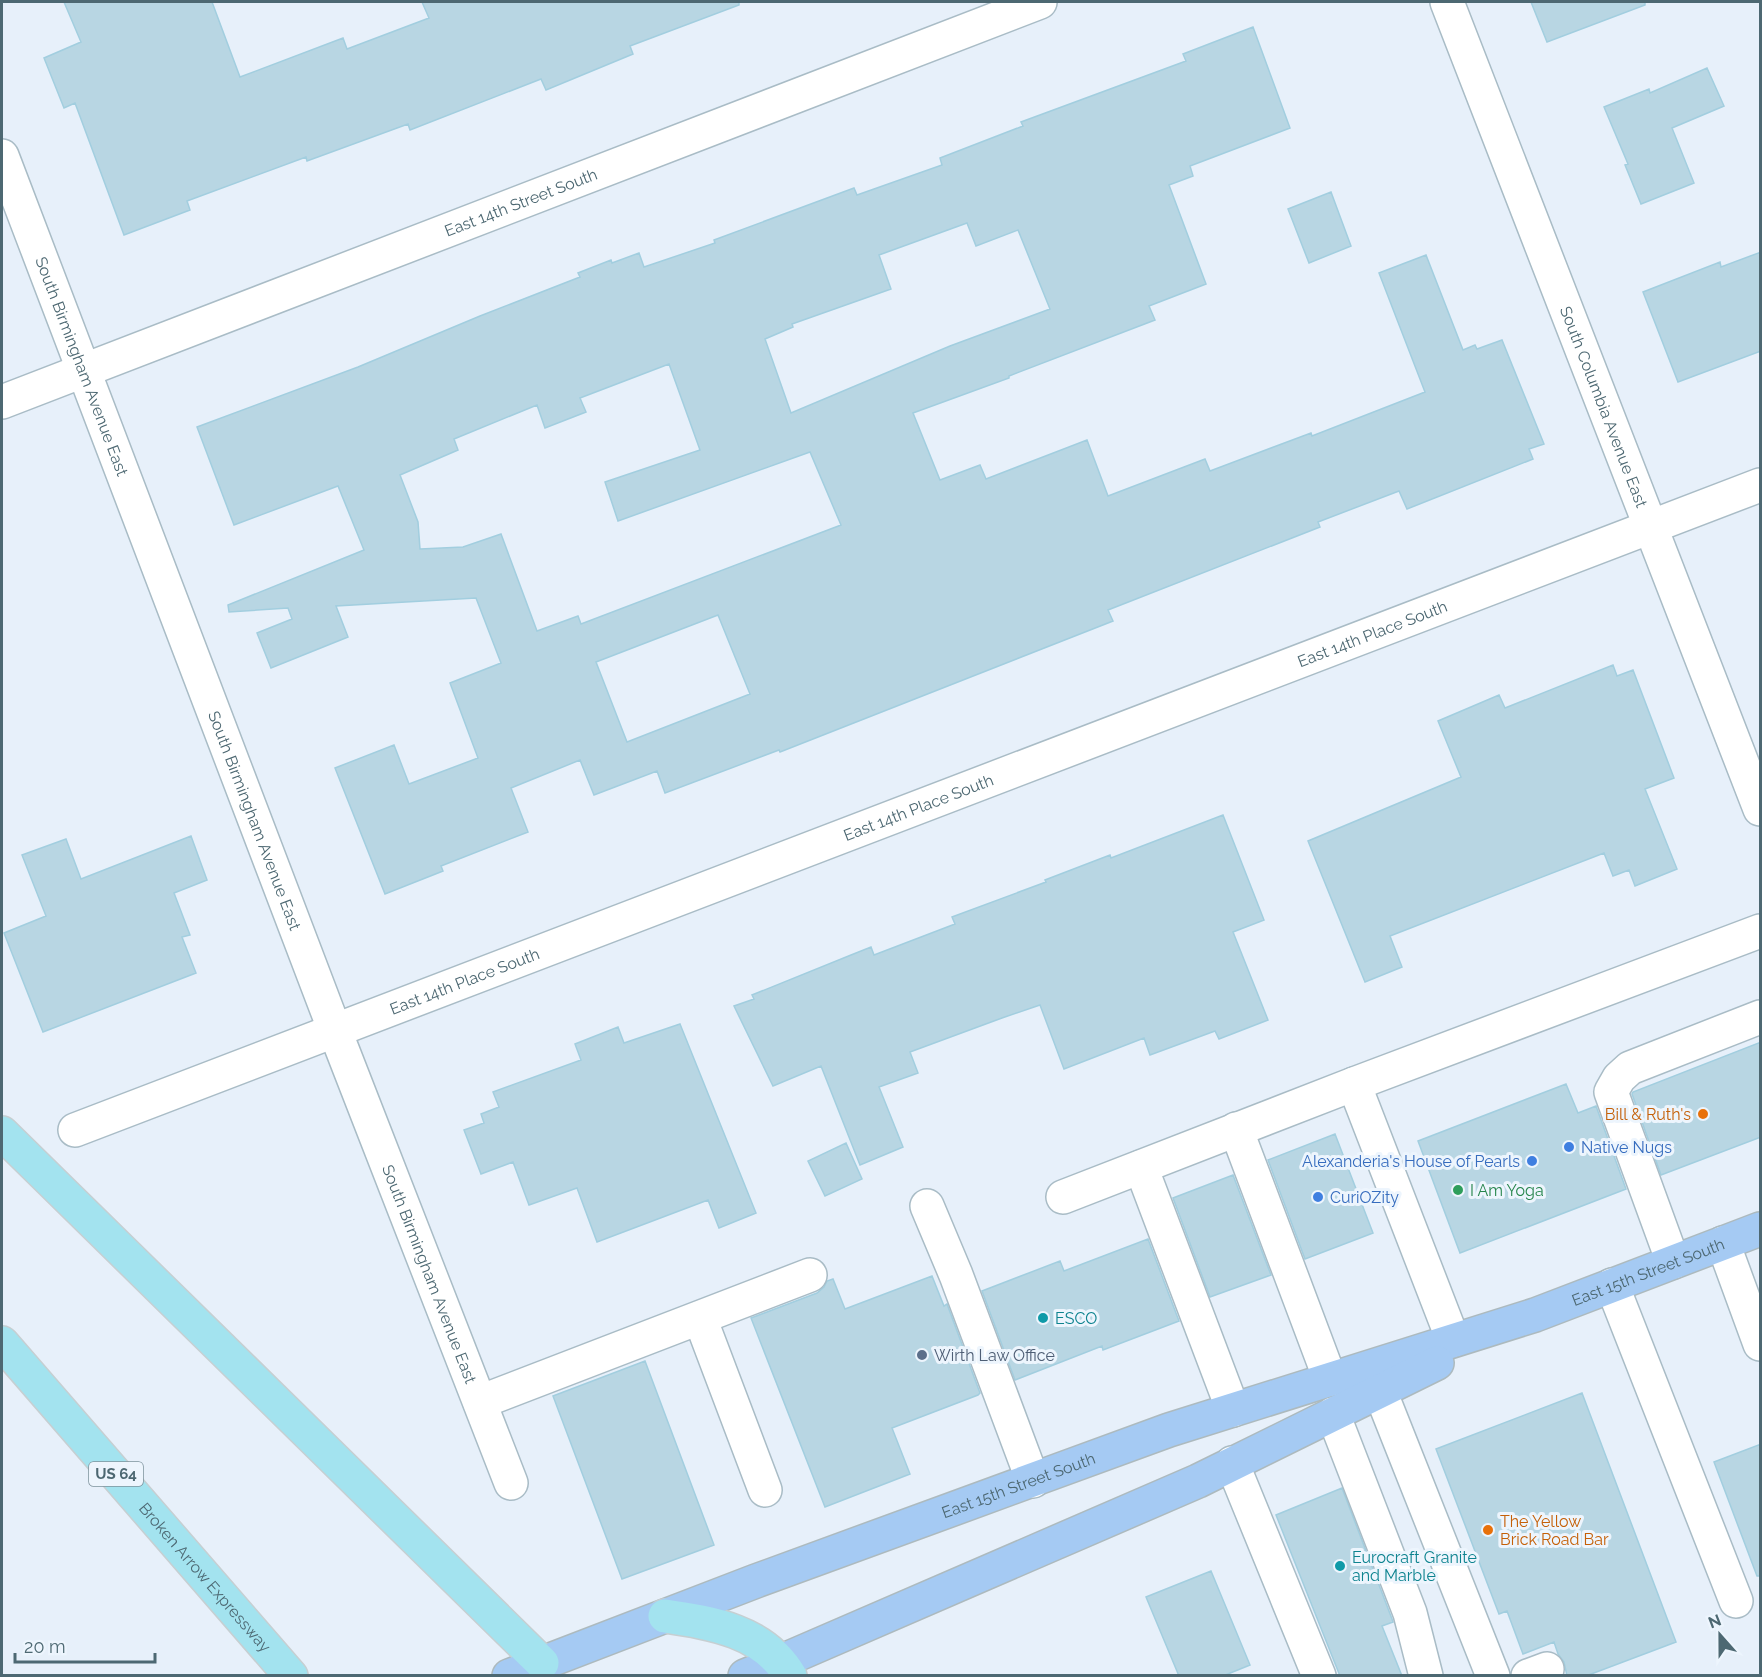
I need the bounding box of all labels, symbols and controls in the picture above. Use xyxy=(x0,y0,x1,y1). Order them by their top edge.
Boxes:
street label: East 14th Street South xyxy=(442,164,600,240)
street label: South Birmingham Avenue East xyxy=(32,254,133,479)
street label: South Columbia Avenue East xyxy=(1556,303,1652,511)
street label: East 14th Place South xyxy=(1295,596,1450,671)
street label: South Birmingham Avenue East xyxy=(205,708,305,933)
street label: East 14th Place South xyxy=(841,770,996,844)
street label: East 14th Place South xyxy=(387,944,542,1018)
place label: Bill & Ruth's xyxy=(1605,1105,1691,1124)
marker: Bill & Ruth's xyxy=(1696,1107,1710,1121)
place label: Native Nugs xyxy=(1581,1138,1672,1157)
marker: Native Nugs xyxy=(1562,1140,1576,1154)
place label: Alexanderia's House of Pearls xyxy=(1302,1152,1520,1171)
marker: Alexanderia's House of Pearls xyxy=(1525,1154,1539,1168)
street label: South Birmingham Avenue East xyxy=(378,1162,481,1387)
place label: I Am Yoga xyxy=(1470,1181,1544,1200)
marker: I Am Yoga xyxy=(1451,1183,1465,1197)
place label: CuriOZity xyxy=(1330,1188,1399,1207)
marker: CuriOZity xyxy=(1311,1190,1325,1204)
street label: East 15th Street South xyxy=(1569,1234,1727,1310)
place label: ESCO xyxy=(1055,1309,1097,1328)
marker: ESCO xyxy=(1036,1311,1050,1325)
place label: Wirth Law Office xyxy=(934,1346,1055,1365)
marker: Wirth Law Office xyxy=(915,1348,929,1362)
street label: East 15th Street South xyxy=(939,1448,1098,1522)
road number: US 64 xyxy=(89,1462,143,1486)
street label: Broken Arrow Expressway xyxy=(135,1499,275,1656)
place label: The Yellow Brick Road Bar xyxy=(1500,1512,1609,1549)
marker: The Yellow Brick Road Bar xyxy=(1481,1523,1495,1537)
place label: Eurocraft Granite and Marble xyxy=(1352,1548,1477,1585)
marker: Eurocraft Granite and Marble xyxy=(1333,1559,1347,1573)
north arrow xyxy=(1690,1605,1750,1665)
text: N xyxy=(1706,1610,1724,1633)
scale bar xyxy=(15,1626,154,1664)
text: 20 m xyxy=(24,1636,66,1657)

